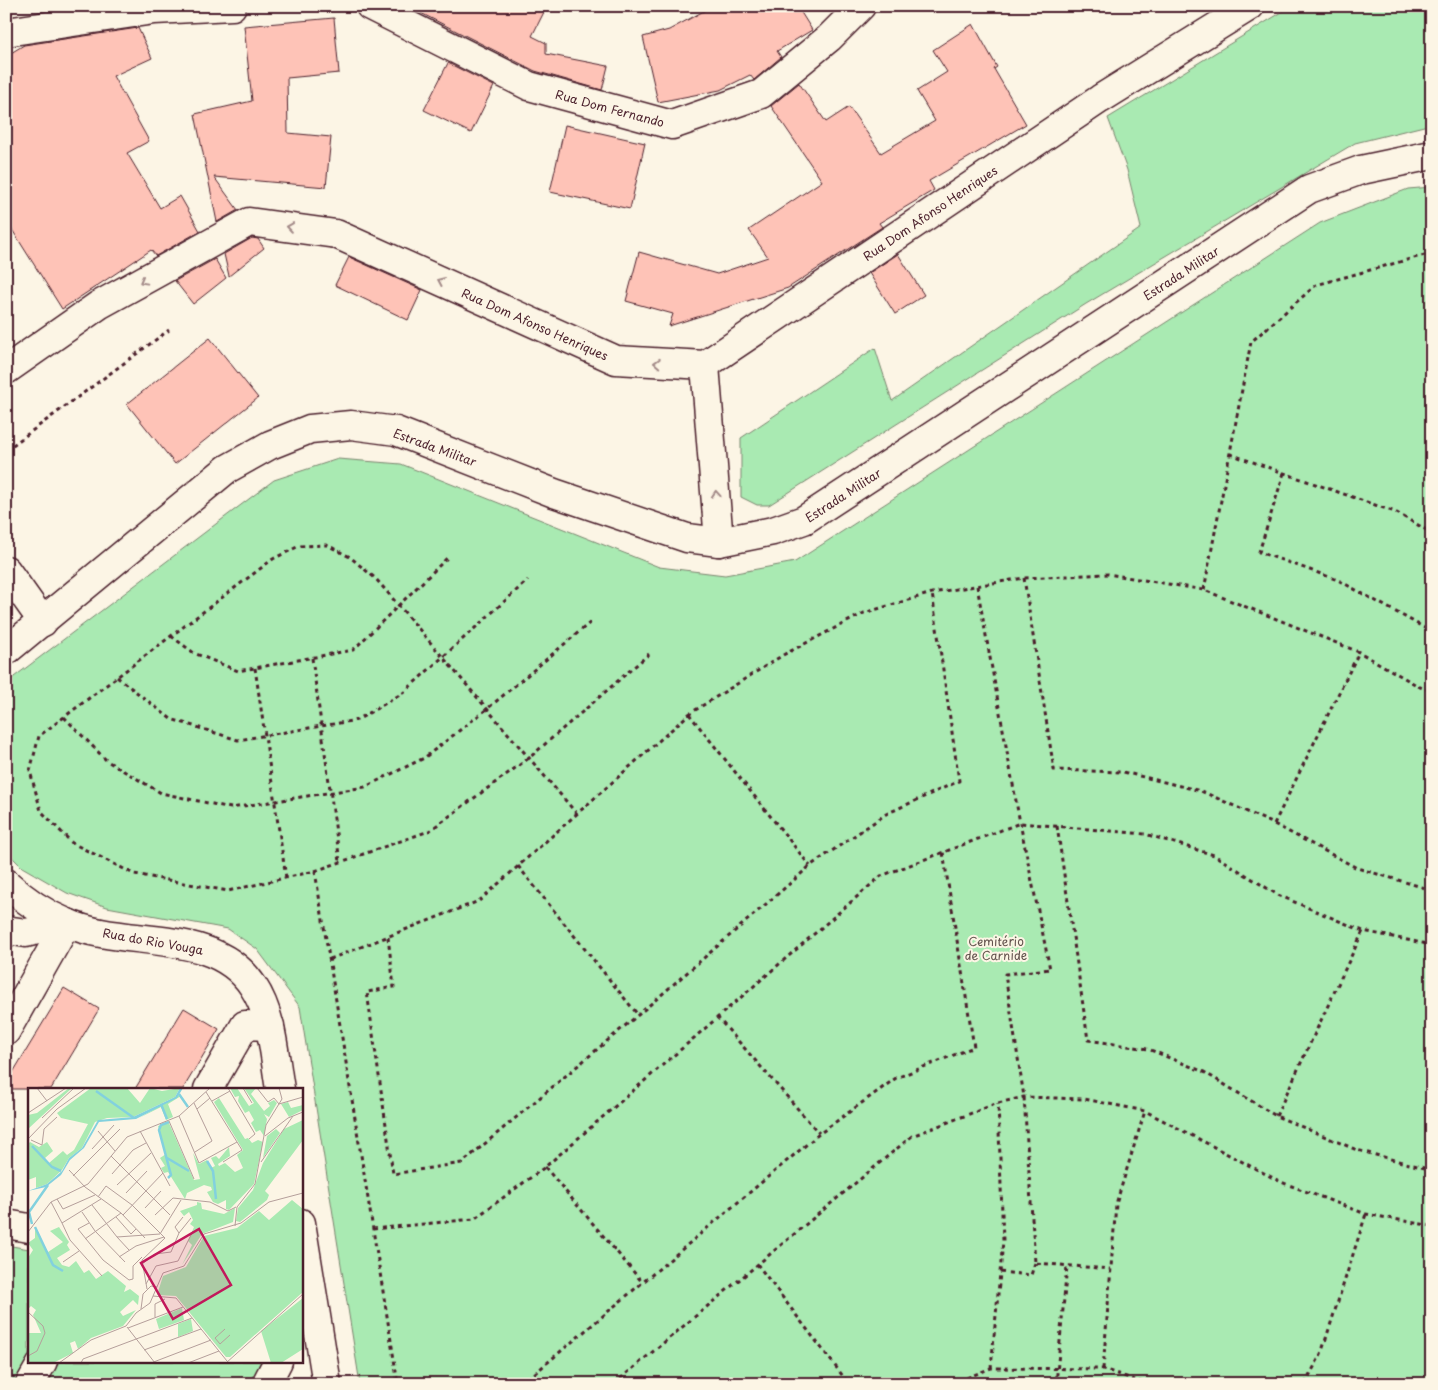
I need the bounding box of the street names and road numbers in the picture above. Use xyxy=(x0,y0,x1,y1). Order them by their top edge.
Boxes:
street label: Rua Dom Fernando xyxy=(554,85,667,131)
street label: Rua Dom Afonso Henriques xyxy=(859,161,1001,265)
street label: Estrada Militar xyxy=(1139,241,1223,304)
street label: Rua Dom Afonso Henriques xyxy=(459,283,612,365)
street label: Estrada Militar xyxy=(391,424,480,471)
street label: Estrada Militar xyxy=(801,463,885,526)
street label: Rua do Rio Vouga xyxy=(101,923,205,959)

